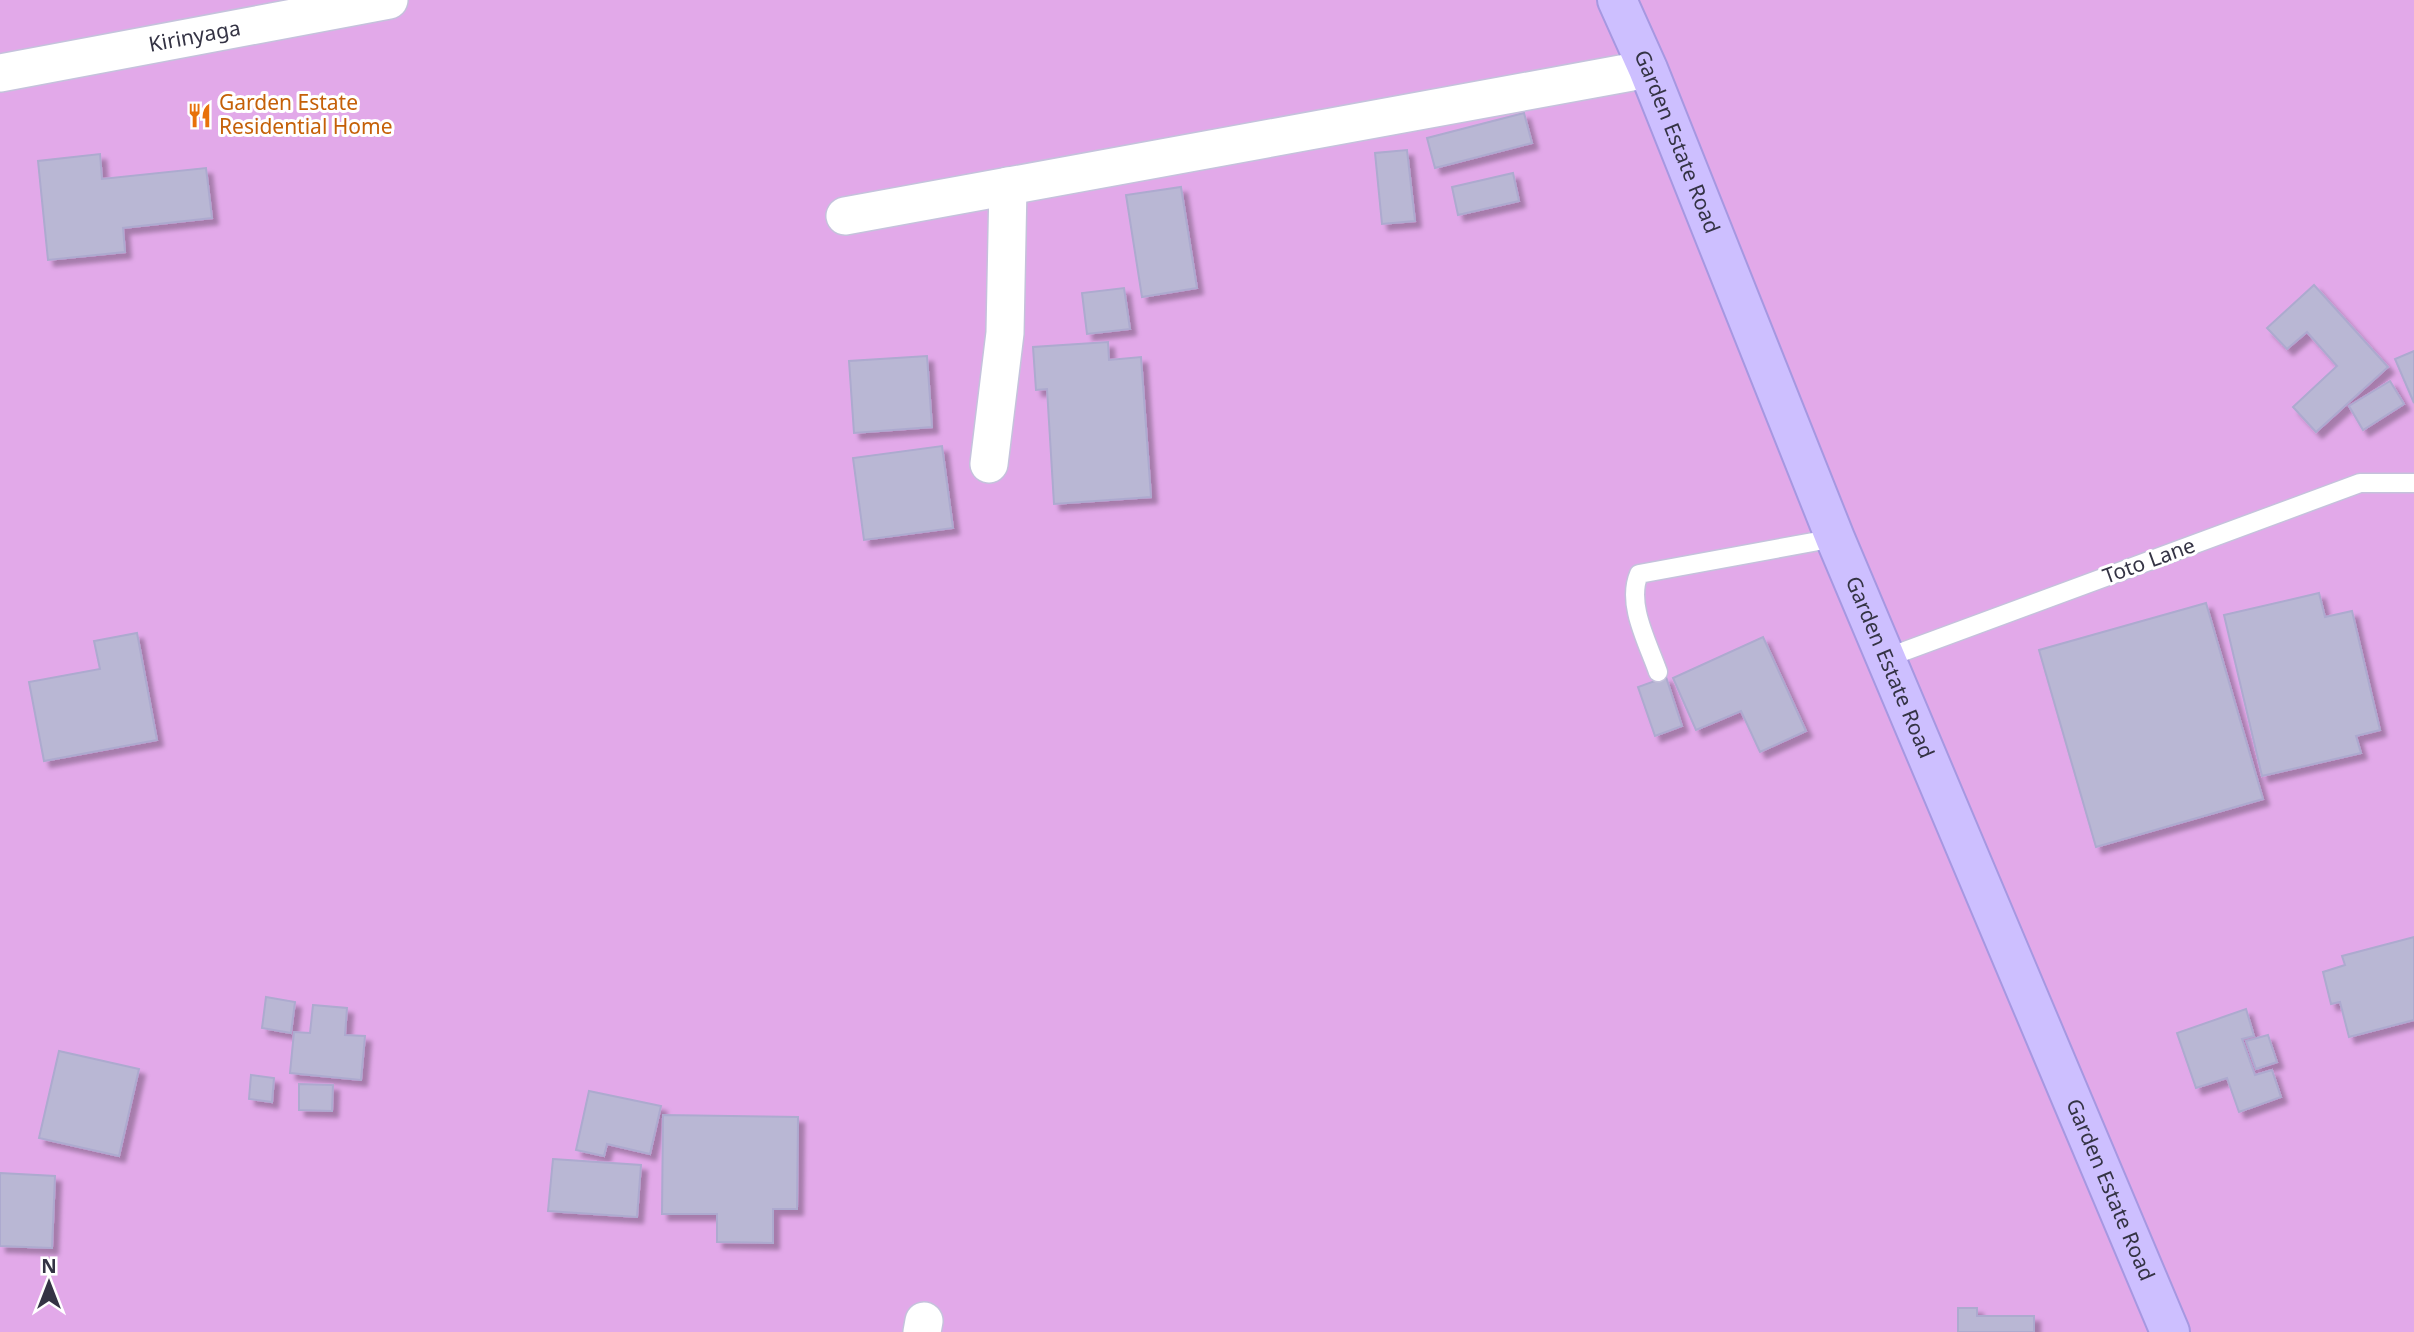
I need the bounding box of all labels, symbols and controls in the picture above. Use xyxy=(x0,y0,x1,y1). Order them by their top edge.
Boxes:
street label: Kirinyaga xyxy=(146,13,243,58)
street label: Garden Estate Road xyxy=(1628,45,1727,237)
place label: Garden Estate Residential Home xyxy=(219,88,393,140)
restaurant icon: Garden Estate Residential Home xyxy=(185,101,213,129)
street label: Toto Lane xyxy=(2099,530,2199,590)
street label: Garden Estate Road xyxy=(1840,572,1941,762)
street label: Garden Estate Road xyxy=(2060,1094,2162,1285)
north arrow xyxy=(14,1248,84,1318)
text: N xyxy=(41,1253,57,1279)

